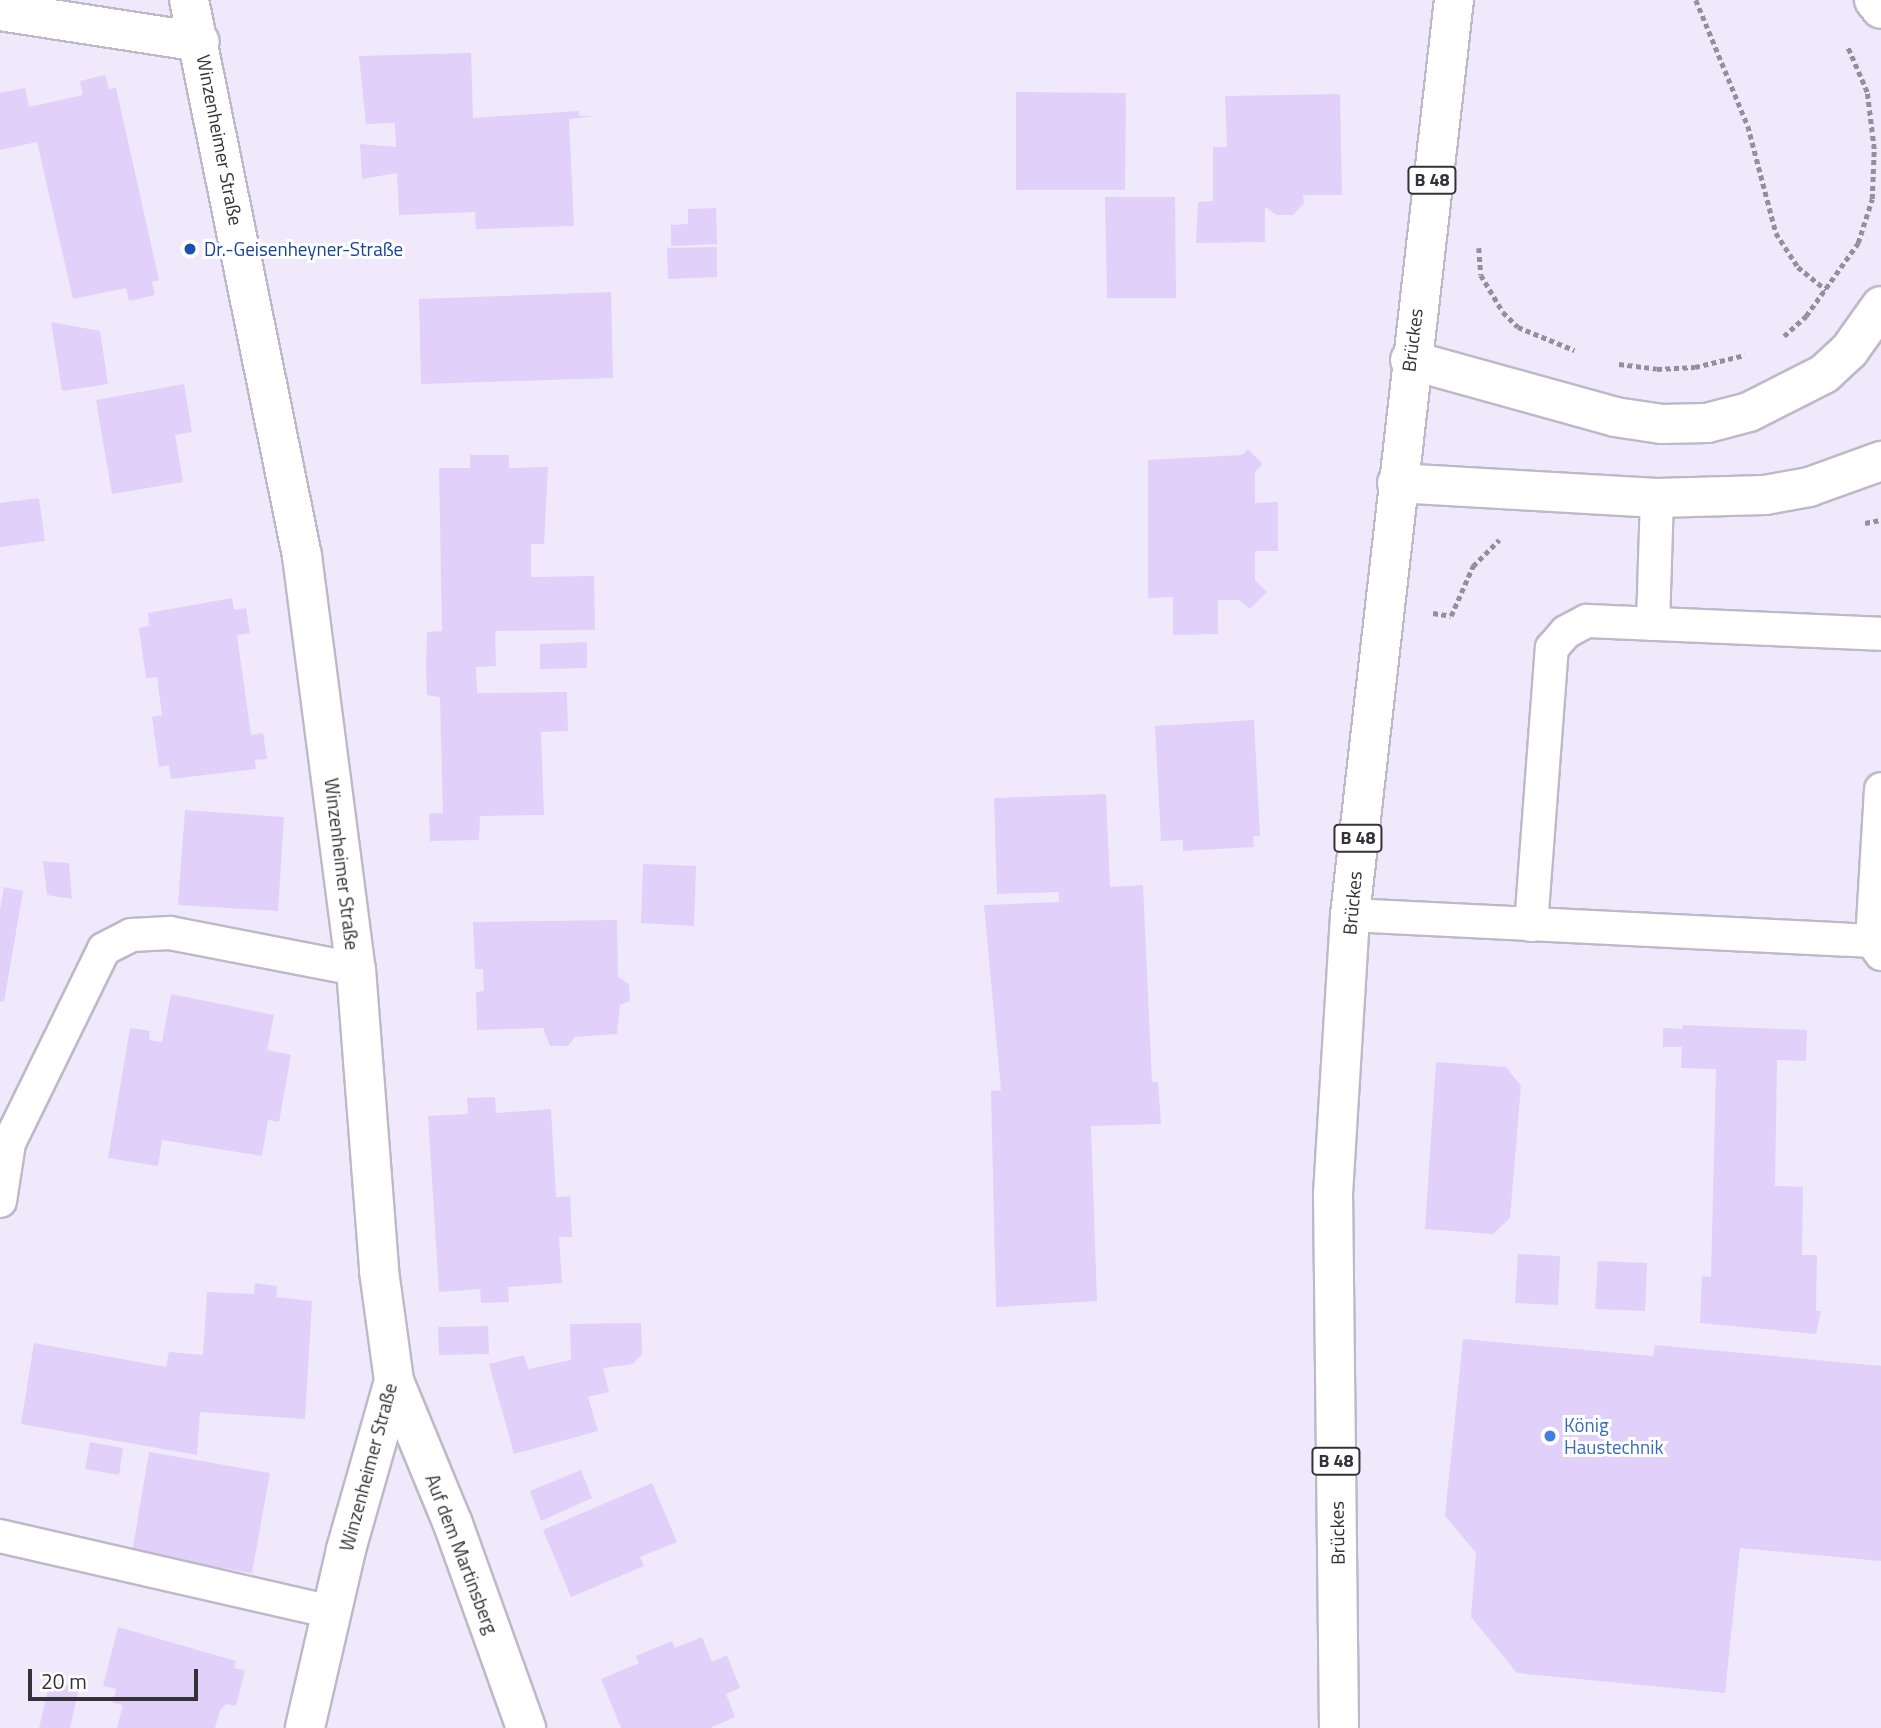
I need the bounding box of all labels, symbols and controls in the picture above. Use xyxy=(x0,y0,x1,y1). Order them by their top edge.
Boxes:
street label: Winzenheimer Straße xyxy=(192,53,248,227)
road number: B 48 xyxy=(1406,166,1458,195)
place label: Dr.-Geisenheyner-Straße xyxy=(204,238,403,260)
marker: Dr.-Geisenheyner-Straße xyxy=(182,241,198,257)
street label: Brückes xyxy=(1397,307,1427,373)
street label: Winzenheimer Straße xyxy=(320,777,364,951)
road number: B 48 xyxy=(1332,824,1384,852)
street label: Brückes xyxy=(1338,870,1366,936)
street label: Winzenheimer Straße xyxy=(335,1380,401,1554)
place label: König Haustechnik xyxy=(1564,1414,1663,1458)
marker: König Haustechnik xyxy=(1542,1428,1558,1444)
road number: B 48 xyxy=(1310,1446,1362,1476)
street label: Auf dem Martinsberg xyxy=(421,1471,503,1637)
street label: Brückes xyxy=(1325,1501,1349,1565)
scale bar xyxy=(32,1654,201,1698)
text: 20 m xyxy=(41,1665,87,1697)

